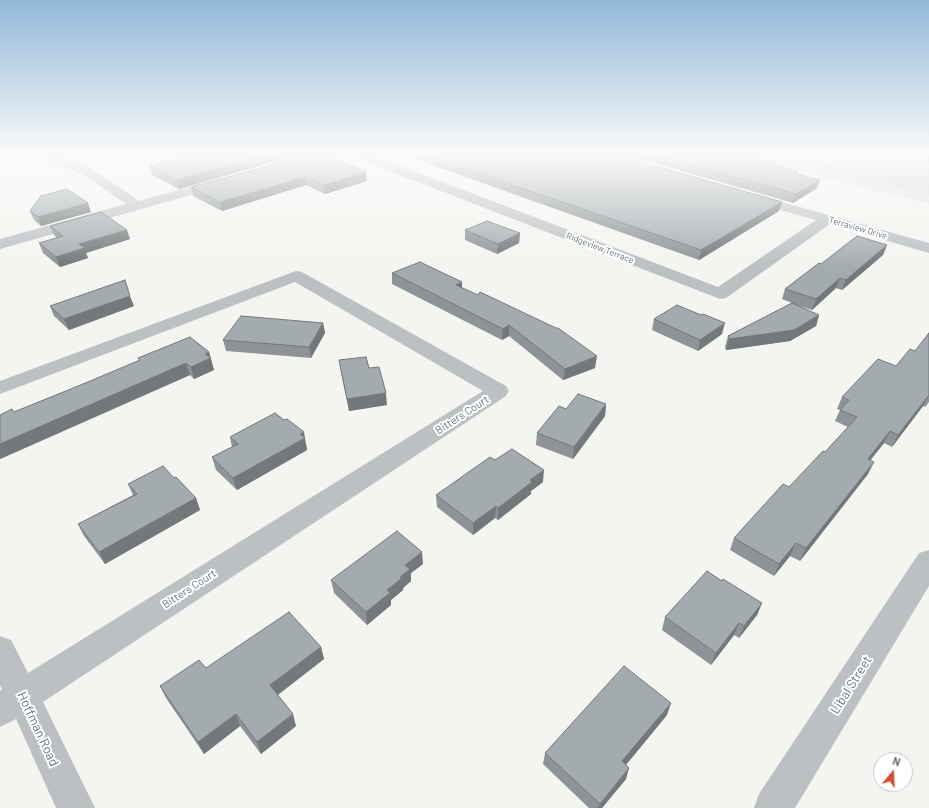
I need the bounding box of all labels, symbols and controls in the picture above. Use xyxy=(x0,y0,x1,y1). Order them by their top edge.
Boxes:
street label: Terraview Drive xyxy=(828,215,888,241)
street label: Ridgeview Terrace xyxy=(565,230,635,266)
street label: Bitters Court xyxy=(433,393,491,437)
street label: Bitters Court xyxy=(160,567,218,611)
street label: Libal Street xyxy=(827,653,875,717)
street label: Hoffman Road xyxy=(14,689,62,769)
north arrow xyxy=(873,752,913,792)
text: N xyxy=(891,754,902,768)

